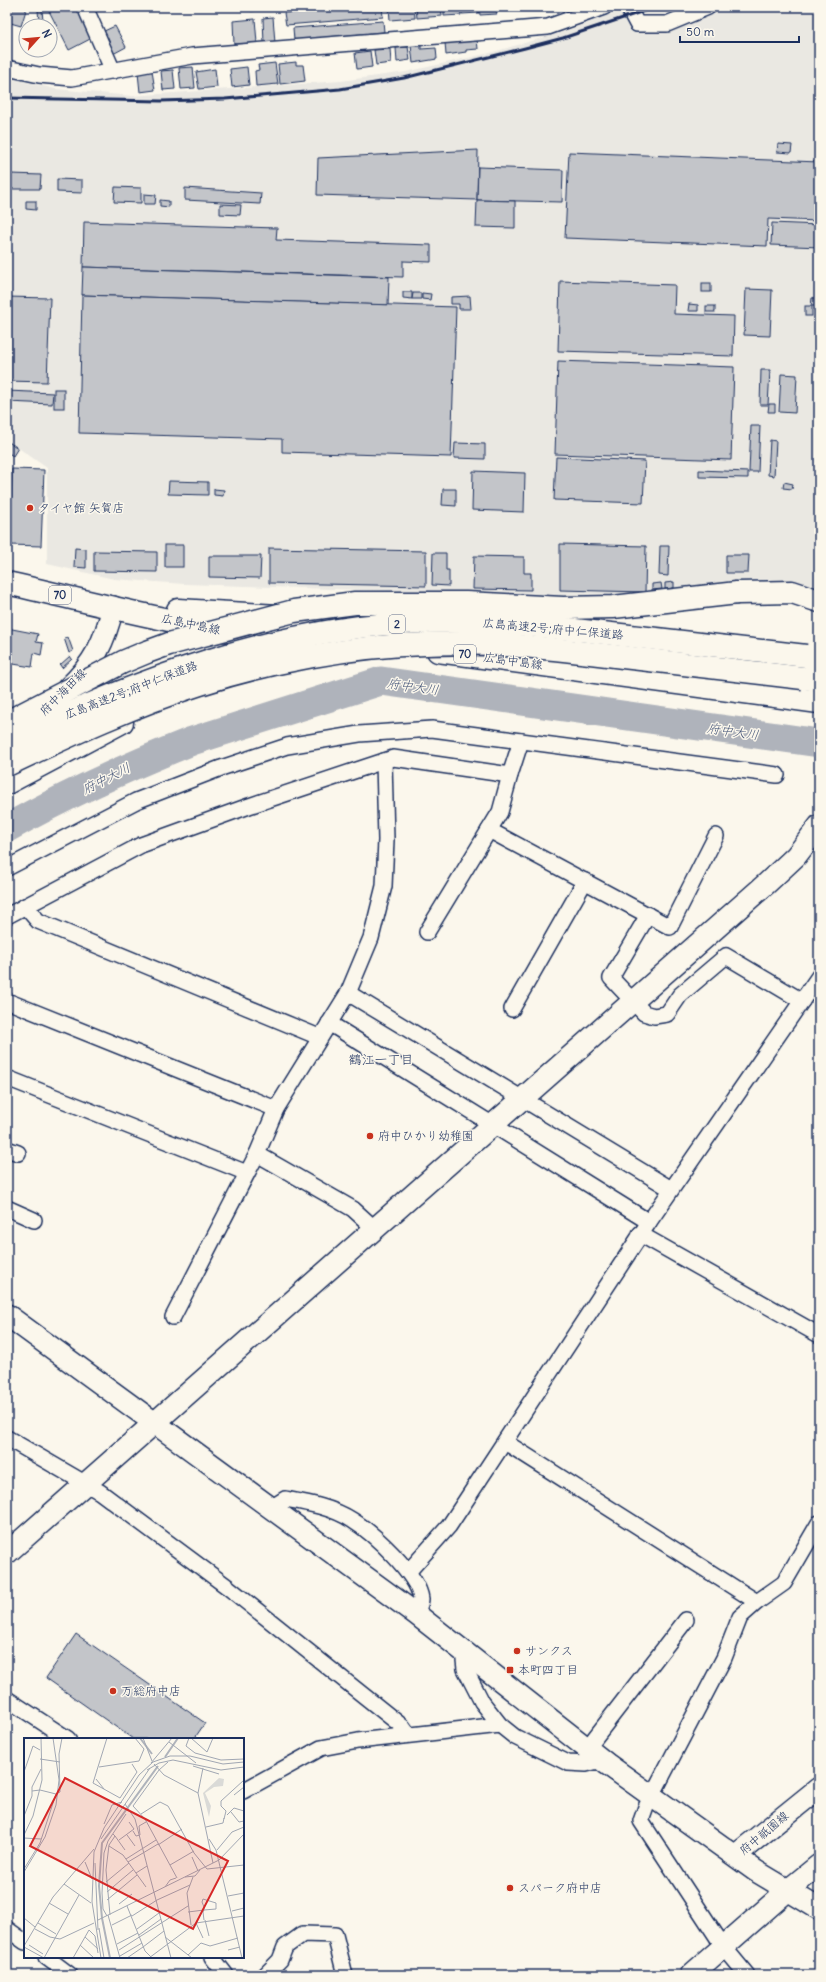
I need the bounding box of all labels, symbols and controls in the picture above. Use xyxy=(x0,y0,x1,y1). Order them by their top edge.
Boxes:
north arrow xyxy=(18,18,58,58)
scale bar xyxy=(680,18,799,44)
text: 50 m xyxy=(686,24,715,39)
text: N xyxy=(39,27,55,40)
place label: タイヤ館 矢賀店 xyxy=(38,500,124,515)
marker: タイヤ館 矢賀店 xyxy=(25,503,35,513)
road number: 70 xyxy=(49,586,71,604)
street label: 広島中島線 xyxy=(160,610,222,637)
road number: 2 xyxy=(389,615,405,633)
street label: 広島高速2号;府中仁保道路 xyxy=(482,615,624,642)
road number: 70 xyxy=(454,645,476,663)
street label: 広島中島線 xyxy=(482,649,544,672)
street label: 広島高速2号;府中仁保道路 xyxy=(62,657,200,722)
street label: 府中海田線 xyxy=(36,665,89,718)
water label: 府中大川 xyxy=(386,674,440,699)
water label: 府中大川 xyxy=(706,719,760,744)
water label: 府中大川 xyxy=(79,759,133,798)
district label: 鶴江一丁目 xyxy=(348,1051,414,1068)
place label: 府中ひかり幼稚園 xyxy=(378,1128,474,1143)
marker: 府中ひかり幼稚園 xyxy=(365,1131,375,1141)
place label: サンクス xyxy=(525,1643,573,1658)
marker: サンクス xyxy=(512,1646,522,1656)
place label: 本町四丁目 xyxy=(518,1662,578,1677)
marker: 本町四丁目 xyxy=(505,1665,515,1675)
place label: 万総府中店 xyxy=(121,1683,181,1698)
marker: 万総府中店 xyxy=(108,1686,118,1696)
inset map xyxy=(24,1738,244,1958)
street label: 府中祇園線 xyxy=(736,1808,791,1858)
place label: スパーク府中店 xyxy=(518,1880,602,1895)
marker: スパーク府中店 xyxy=(505,1883,515,1893)

